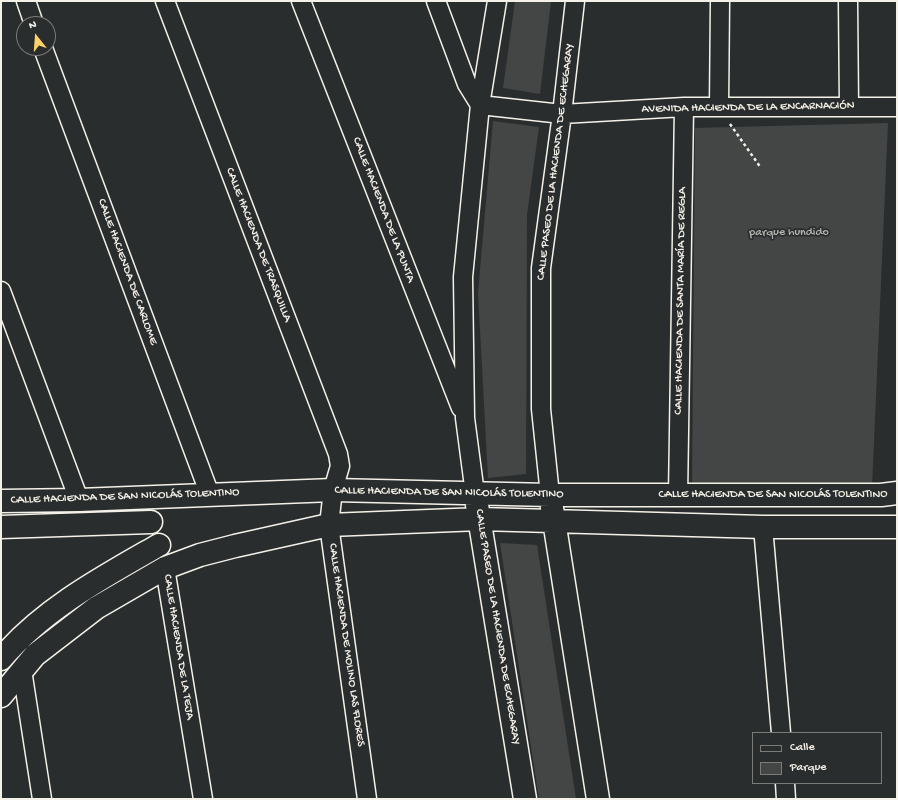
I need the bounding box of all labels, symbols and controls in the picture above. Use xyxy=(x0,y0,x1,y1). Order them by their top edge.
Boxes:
north arrow xyxy=(16,16,56,56)
text: N xyxy=(28,19,38,32)
street label: CALLE PASEO DE LA HACIENDA DE ECHEGARAY xyxy=(534,43,578,281)
street label: AVENIDA HACIENDA DE LA ENCARNACIÓN xyxy=(641,99,855,117)
street label: CALLE HACIENDA DE LA PUNTA xyxy=(349,135,417,285)
street label: CALLE HACIENDA DE TRASQUILLA xyxy=(222,166,294,324)
street label: CALLE HACIENDA DE SANTA MARÍA DE REGLA xyxy=(672,187,690,415)
street label: CALLE HACIENDA DE CARLOME xyxy=(94,197,160,347)
park label: parque hundido xyxy=(749,226,829,240)
street label: CALLE HACIENDA DE SAN NICOLÁS TOLENTINO xyxy=(334,484,564,502)
street label: CALLE HACIENDA DE SAN NICOLÁS TOLENTINO xyxy=(10,486,240,508)
street label: CALLE HACIENDA DE SAN NICOLÁS TOLENTINO xyxy=(659,488,887,502)
street label: CALLE PASEO DE LA HACIENDA DE ECHEGARAY xyxy=(471,508,523,746)
street label: CALLE HACIENDA DE MOLINO LAS FLORES xyxy=(325,543,367,747)
street label: CALLE HACIENDA DE LA TEJA xyxy=(159,573,197,721)
legend xyxy=(752,732,882,784)
text: Calle xyxy=(790,741,815,755)
text: Parque xyxy=(790,761,827,775)

